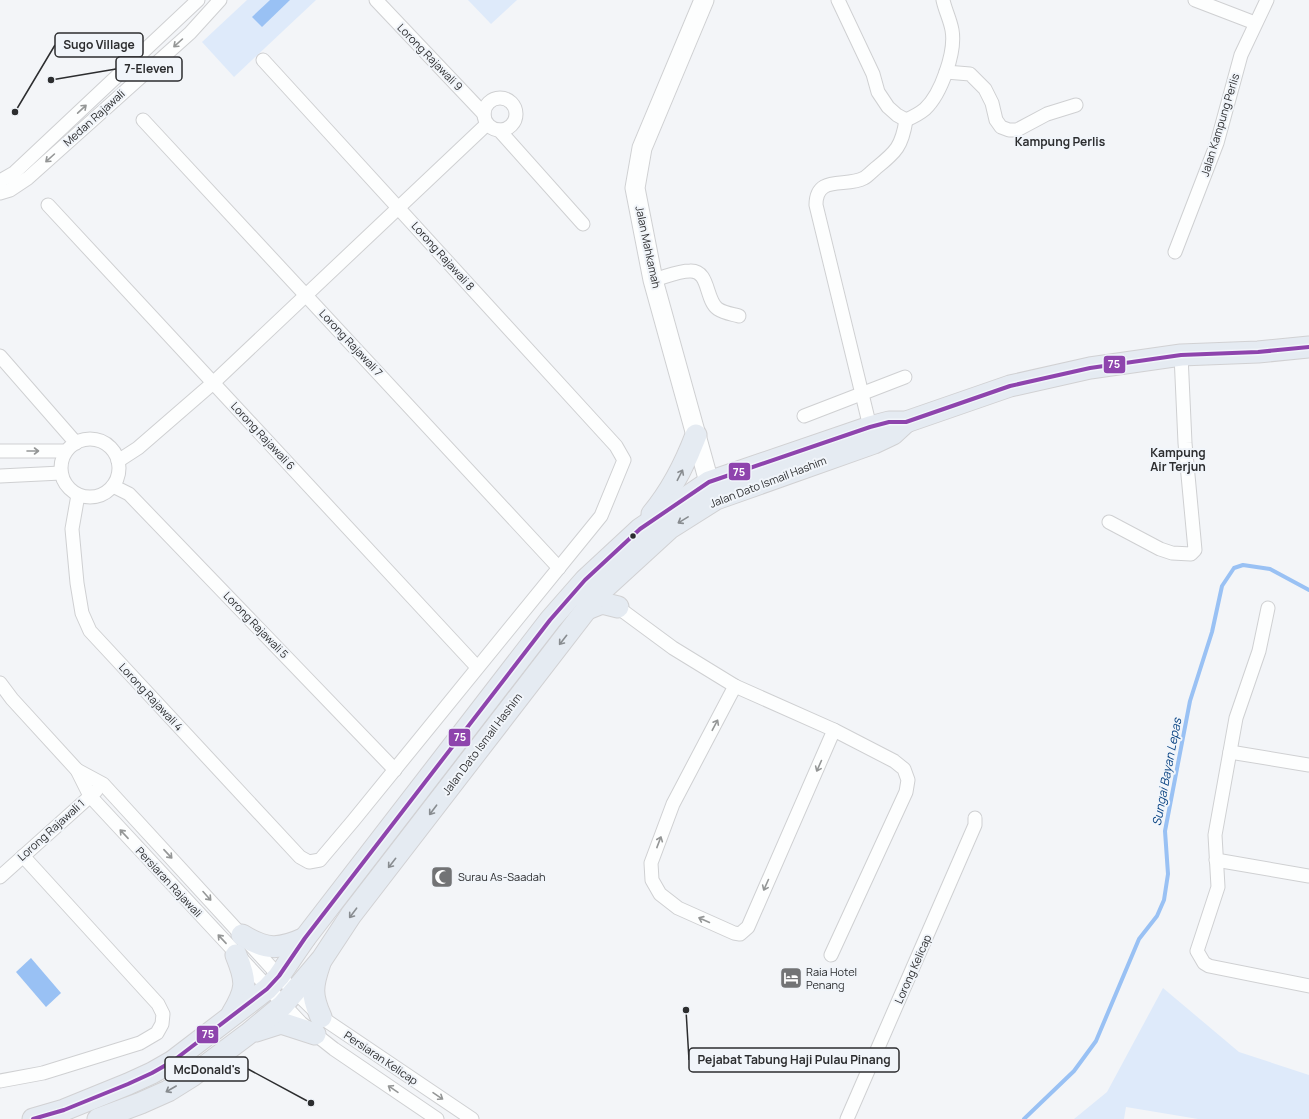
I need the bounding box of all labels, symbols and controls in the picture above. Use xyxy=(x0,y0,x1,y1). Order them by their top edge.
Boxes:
street label: Lorong Rajawali 9 xyxy=(394,20,466,94)
callout: Sugo Village xyxy=(55,33,143,57)
text: Sugo Village xyxy=(63,36,135,53)
one-way arrow xyxy=(174,38,184,47)
callout: 7-Eleven xyxy=(116,57,182,81)
text: 7-Eleven xyxy=(124,60,174,77)
street label: Jalan Kampung Perlis xyxy=(1197,71,1242,178)
street label: Medan Rajawali xyxy=(60,86,128,149)
one-way arrow xyxy=(77,105,87,114)
district label: Kampung Perlis xyxy=(1015,133,1106,150)
one-way arrow xyxy=(45,153,55,162)
street label: Jalan Mahkamah xyxy=(632,204,665,290)
street label: Lorong Rajawali 8 xyxy=(409,218,478,293)
street label: Lorong Rajawali 7 xyxy=(316,306,386,379)
line badge: 75 xyxy=(1103,355,1126,374)
text: 75 xyxy=(1108,356,1120,371)
street label: Lorong Rajawali 6 xyxy=(228,398,299,473)
district label: Kampung Air Terjun xyxy=(1150,444,1206,475)
one-way arrow xyxy=(26,447,39,455)
street label: Jalan Dato Ismail Hashim xyxy=(707,452,828,511)
line badge: 75 xyxy=(728,462,751,481)
text: 75 xyxy=(733,464,745,479)
one-way arrow xyxy=(676,469,684,481)
one-way arrow xyxy=(677,516,689,524)
unlabelled marker xyxy=(628,531,638,541)
street label: Lorong Rajawali 5 xyxy=(221,588,292,661)
one-way arrow xyxy=(558,634,567,645)
street label: Lorong Rajawali 4 xyxy=(116,660,187,734)
street label: Jalan Dato Ismail Hashim xyxy=(438,690,525,798)
water label: Sungai Bayan Lepas xyxy=(1148,715,1186,827)
one-way arrow xyxy=(711,719,719,731)
line badge: 75 xyxy=(448,728,471,747)
text: 75 xyxy=(454,729,466,744)
one-way arrow xyxy=(814,759,822,771)
street label: Lorong Rajawali 1 xyxy=(14,796,87,864)
one-way arrow xyxy=(428,804,437,815)
one-way arrow xyxy=(120,829,129,839)
one-way arrow xyxy=(655,837,663,849)
street label: Persiaran Rajawali xyxy=(133,843,206,920)
one-way arrow xyxy=(163,848,172,859)
one-way arrow xyxy=(388,858,397,869)
mosque icon: Surau As-Saadah xyxy=(429,864,455,890)
place label: Surau As-Saadah xyxy=(458,869,545,884)
one-way arrow xyxy=(762,878,769,890)
one-way arrow xyxy=(202,891,211,901)
one-way arrow xyxy=(349,908,357,919)
one-way arrow xyxy=(699,916,711,923)
street label: Lorong Kelicap xyxy=(891,931,935,1006)
one-way arrow xyxy=(217,934,227,944)
place label: Raia Hotel Penang xyxy=(806,964,857,992)
hotel icon: Raia Hotel Penang xyxy=(778,965,804,991)
line badge: 75 xyxy=(196,1025,219,1044)
text: 75 xyxy=(202,1026,214,1041)
street label: Persiaran Kelicap xyxy=(341,1027,422,1088)
callout: Pejabat Tabung Haji Pulau Pinang xyxy=(689,1048,899,1072)
text: Pejabat Tabung Haji Pulau Pinang xyxy=(697,1051,891,1068)
callout: McDonald's xyxy=(165,1057,248,1081)
text: McDonald's xyxy=(174,1061,241,1078)
one-way arrow xyxy=(165,1085,177,1093)
one-way arrow xyxy=(388,1085,399,1093)
one-way arrow xyxy=(432,1092,443,1100)

